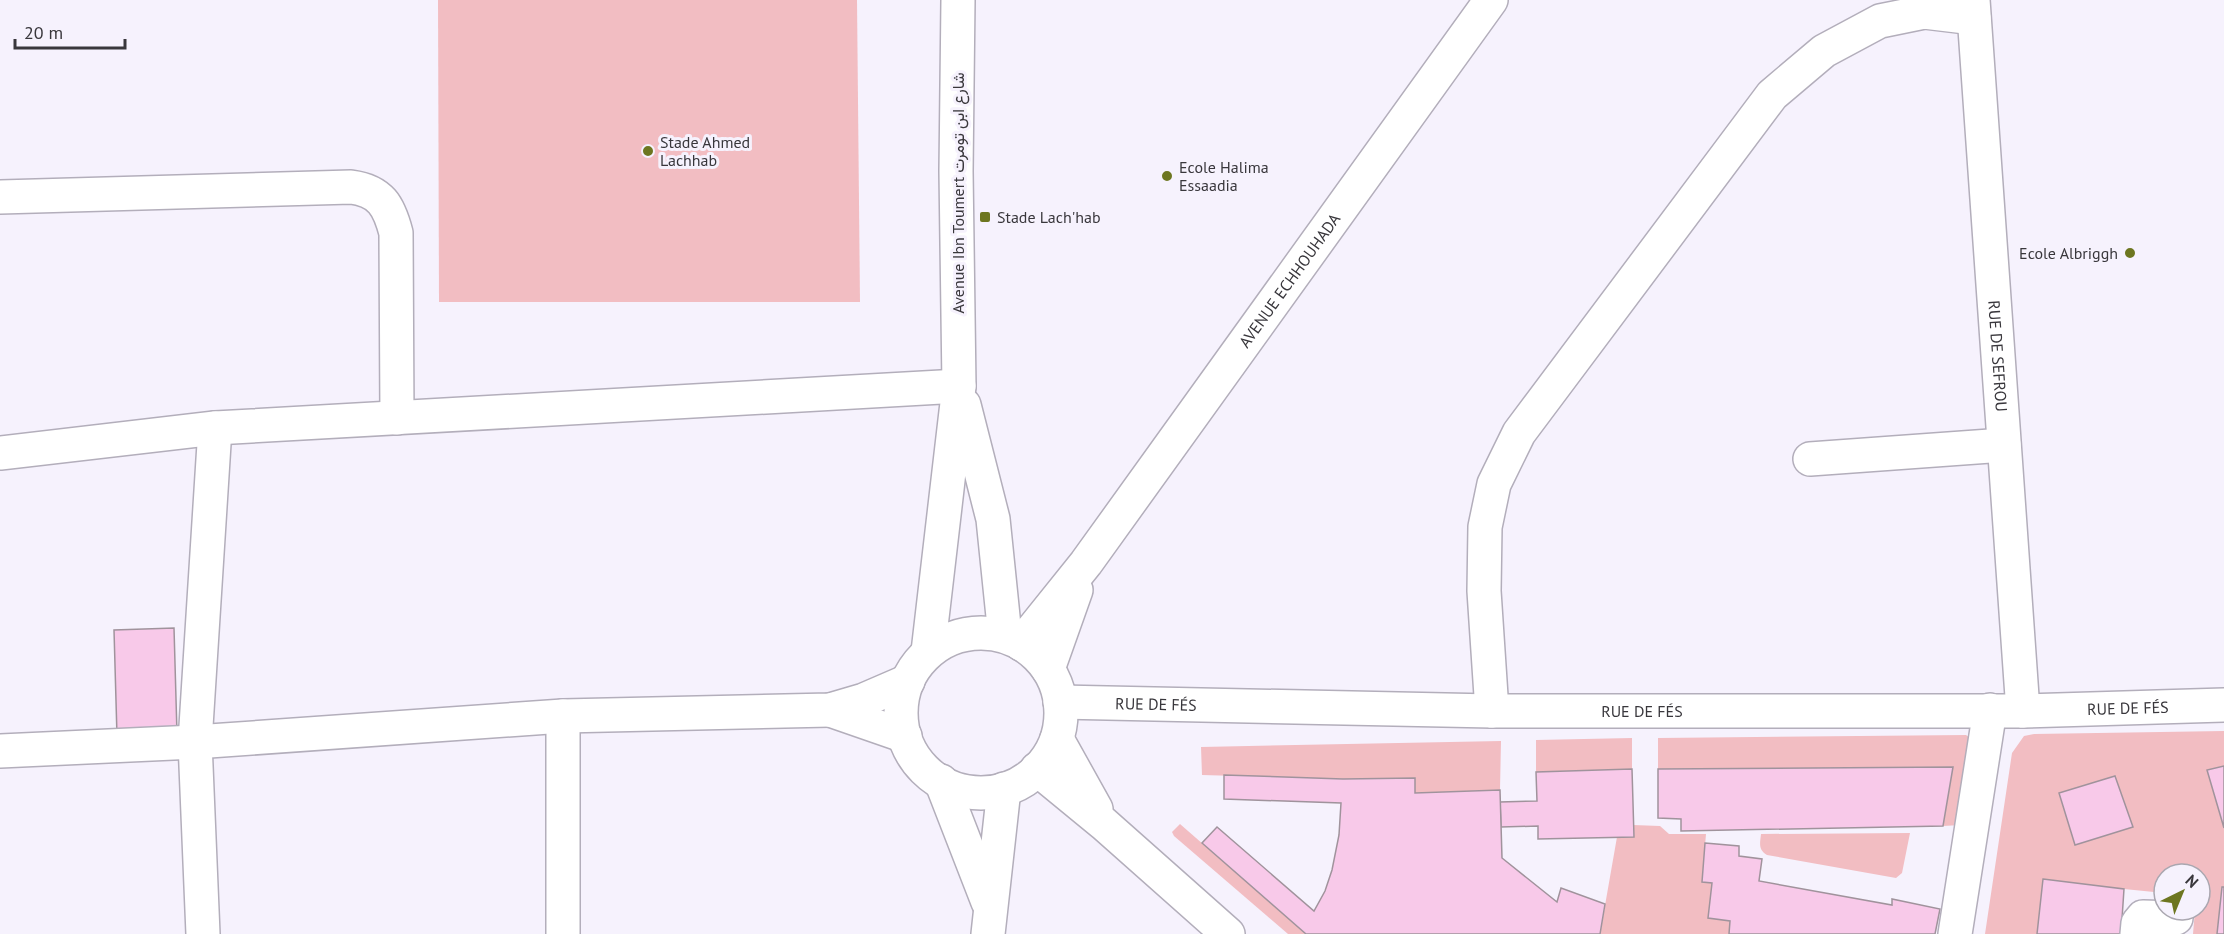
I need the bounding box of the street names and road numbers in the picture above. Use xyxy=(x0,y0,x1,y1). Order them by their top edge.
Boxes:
street label: Avenue Ibn Toumert شارع ابن تومرت xyxy=(948,72,970,314)
street label: AVENUE ECHHOUHADA xyxy=(1234,209,1345,351)
street label: RUE DE SEFROU xyxy=(1984,300,2012,413)
street label: RUE DE FÉS xyxy=(1115,693,1197,715)
street label: RUE DE FÉS xyxy=(2087,697,2169,719)
street label: RUE DE FÉS xyxy=(1601,701,1683,721)

